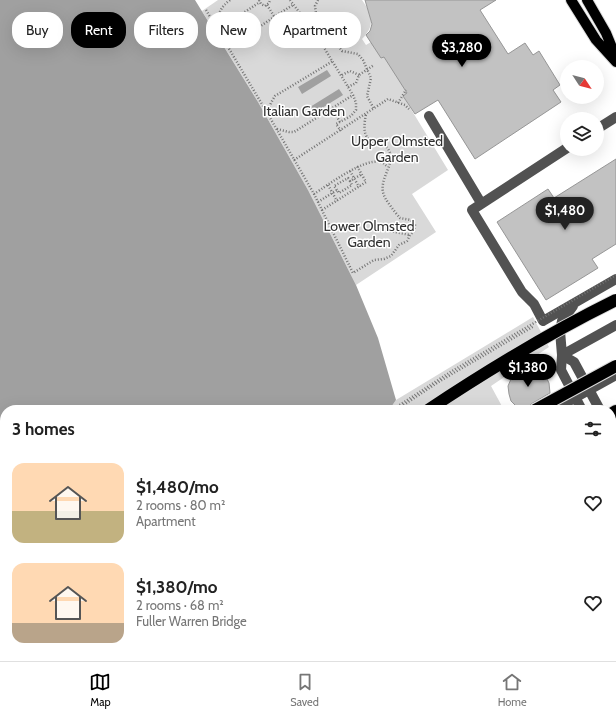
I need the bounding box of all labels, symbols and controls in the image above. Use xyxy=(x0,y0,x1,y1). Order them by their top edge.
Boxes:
chip: Buy xyxy=(12,12,63,48)
chip: Rent xyxy=(71,12,126,48)
chip: Filters xyxy=(134,12,198,48)
chip: New xyxy=(206,12,261,48)
chip: Apartment xyxy=(269,12,361,48)
pin: $3,280 xyxy=(429,34,495,68)
text: $3,280 xyxy=(441,39,483,55)
north arrow xyxy=(560,60,604,104)
map controls xyxy=(560,60,604,156)
park label: Italian Garden xyxy=(263,102,345,120)
button: layers xyxy=(560,112,604,156)
park label: Upper Olmsted Garden xyxy=(351,132,443,166)
pin: $1,480 xyxy=(532,197,598,231)
text: $1,480 xyxy=(545,202,585,218)
park label: Lower Olmsted Garden xyxy=(324,217,415,251)
pin: $1,380 xyxy=(495,354,561,388)
text: $1,380 xyxy=(508,359,548,375)
icon: filters xyxy=(582,418,604,440)
text: 3 homes xyxy=(12,419,75,439)
text: $1,480/mo xyxy=(136,477,219,497)
icon: home xyxy=(44,479,92,527)
icon: heart xyxy=(582,492,604,514)
text: 2 rooms · 80 m² xyxy=(136,497,225,513)
text: Apartment xyxy=(136,513,196,529)
text: $1,380/mo xyxy=(136,577,217,597)
icon: home xyxy=(44,579,92,627)
icon: heart xyxy=(582,592,604,614)
text: 2 rooms · 68 m² xyxy=(136,597,224,613)
text: Fuller Warren Bridge xyxy=(136,613,247,629)
tab: Map xyxy=(89,671,111,709)
tab: Saved xyxy=(290,671,319,709)
tab: Home xyxy=(498,671,527,709)

